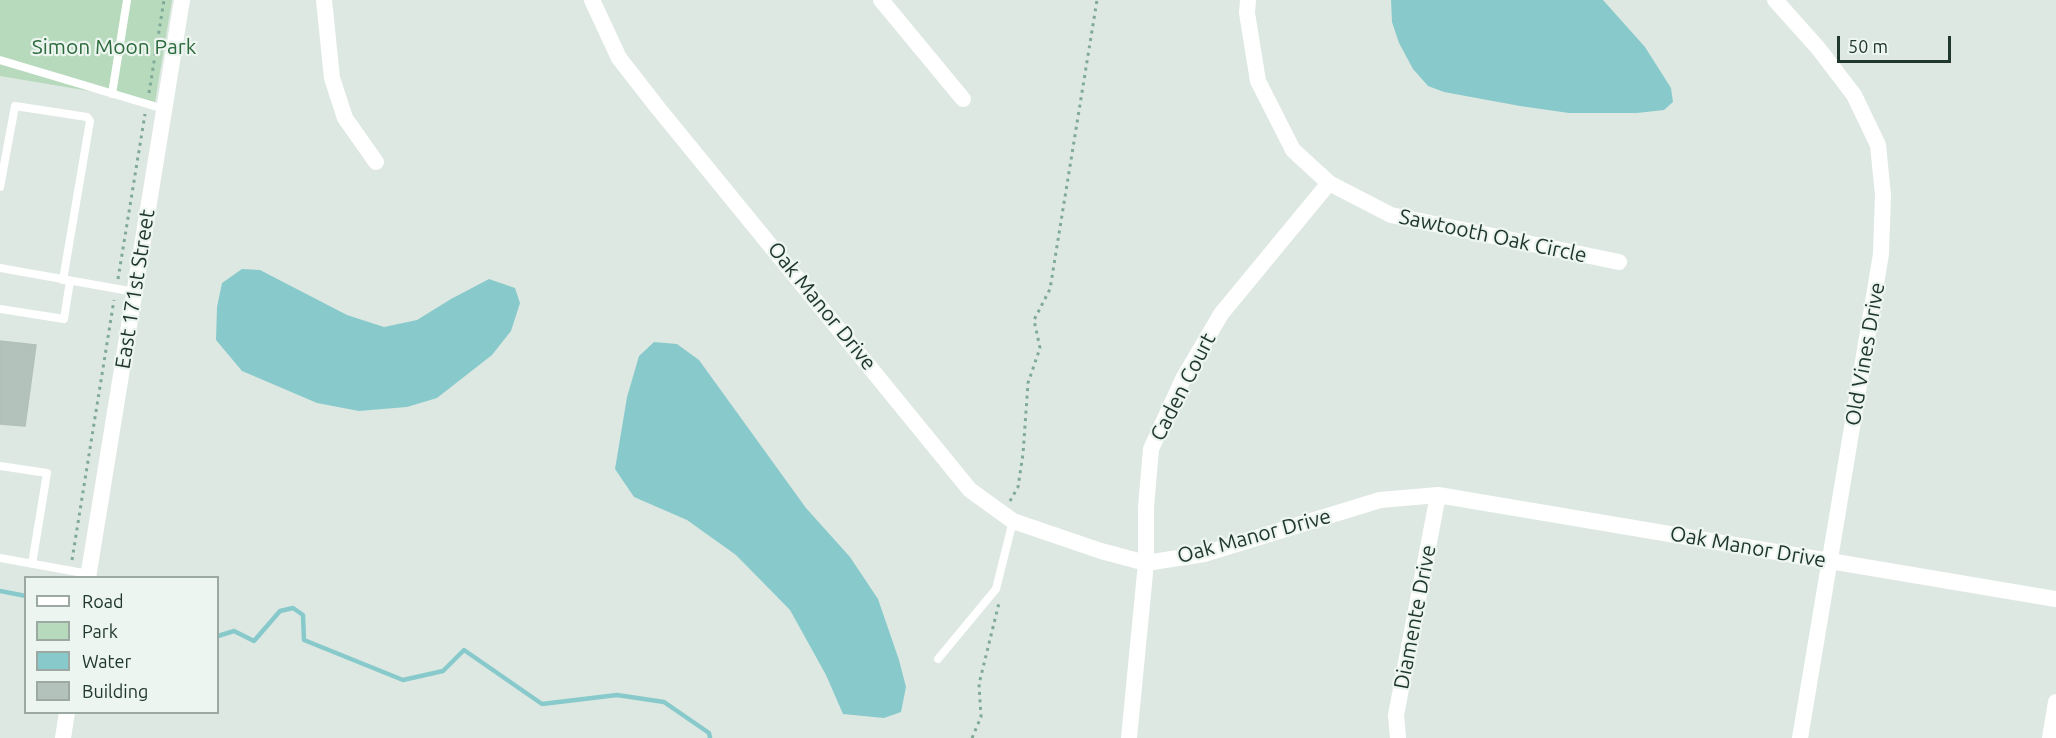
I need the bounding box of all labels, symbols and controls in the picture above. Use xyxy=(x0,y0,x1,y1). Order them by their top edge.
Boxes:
scale bar xyxy=(1840,24,1954,62)
park label: Simon Moon Park xyxy=(32,34,196,60)
text: 50 m xyxy=(1848,36,1888,56)
street label: Sawtooth Oak Circle xyxy=(1397,204,1589,268)
street label: East 171st Street xyxy=(110,207,160,371)
street label: Oak Manor Drive xyxy=(762,237,882,375)
street label: Old Vines Drive xyxy=(1840,280,1890,428)
street label: Caden Court xyxy=(1145,329,1221,445)
street label: Oak Manor Drive xyxy=(1174,503,1334,569)
street label: Oak Manor Drive xyxy=(1668,521,1828,573)
street label: Diamente Drive xyxy=(1389,543,1441,691)
legend xyxy=(24,576,219,714)
text: Road xyxy=(82,591,124,611)
text: Park xyxy=(82,621,118,641)
text: Water xyxy=(82,651,131,671)
text: Building xyxy=(82,681,148,701)

